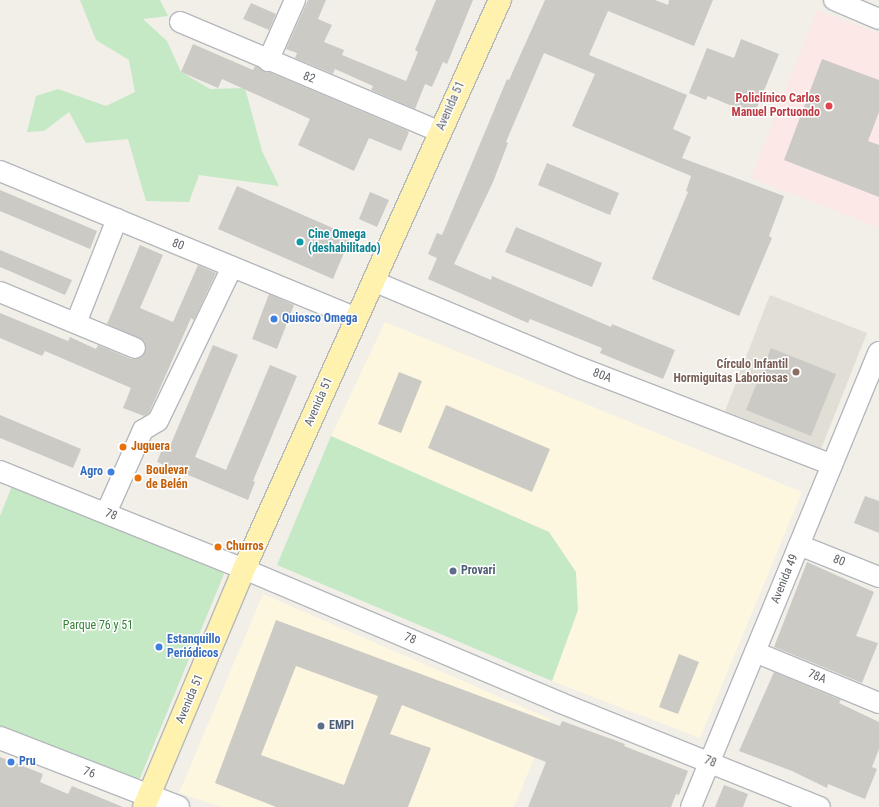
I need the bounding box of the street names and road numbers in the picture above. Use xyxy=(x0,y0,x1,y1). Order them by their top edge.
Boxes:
street label: 82 xyxy=(301,69,317,87)
street label: Avenida 51 xyxy=(434,79,468,133)
street label: 80 xyxy=(170,236,186,254)
street label: 80A xyxy=(591,366,613,386)
street label: Avenida 51 xyxy=(302,375,336,429)
street label: 78 xyxy=(103,506,119,524)
street label: Avenida 49 xyxy=(769,552,801,606)
street label: 80 xyxy=(831,552,847,570)
street label: 78 xyxy=(402,630,418,648)
street label: 78A xyxy=(806,667,828,687)
street label: Avenida 51 xyxy=(173,672,207,726)
street label: 78 xyxy=(702,753,718,771)
street label: 76 xyxy=(81,764,97,782)

